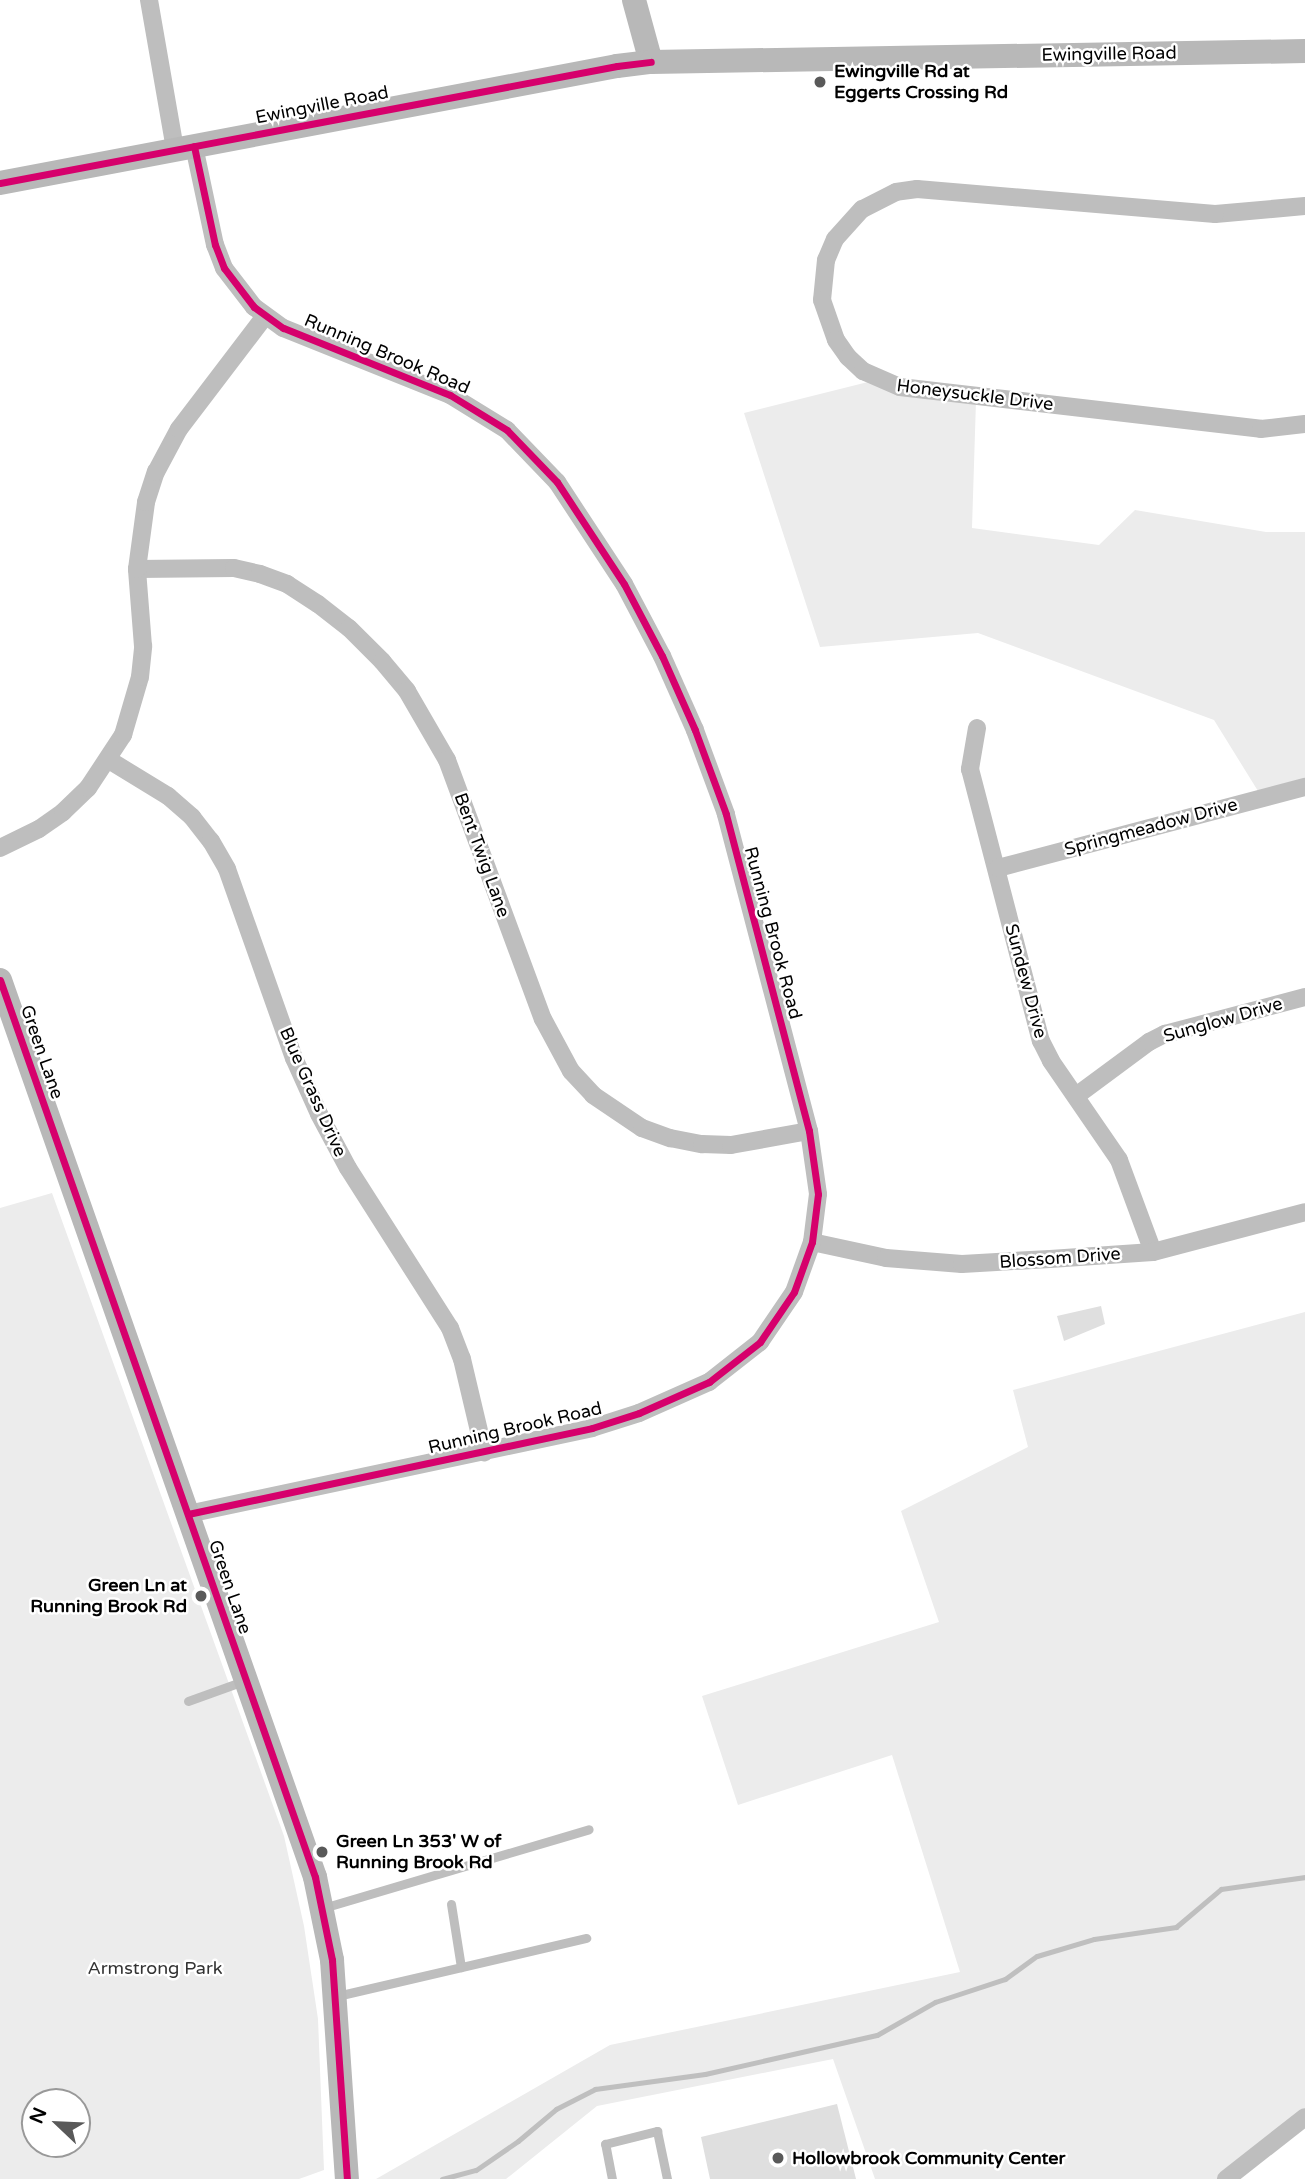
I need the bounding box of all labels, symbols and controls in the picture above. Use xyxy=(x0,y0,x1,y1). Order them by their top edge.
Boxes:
street label: Ewingville Road xyxy=(1041,42,1177,66)
place label: Ewingville Rd at Eggerts Crossing Rd xyxy=(834,61,1008,104)
marker: Ewingville Rd at Eggerts Crossing Rd xyxy=(812,74,828,90)
street label: Ewingville Road xyxy=(254,81,390,129)
street label: Running Brook Road xyxy=(301,309,473,399)
street label: Honeysuckle Drive xyxy=(895,375,1055,415)
street label: Bent Twig Lane xyxy=(449,790,515,920)
street label: Springmeadow Drive xyxy=(1062,793,1240,861)
street label: Running Brook Road xyxy=(740,844,806,1022)
street label: Sundew Drive xyxy=(1000,921,1052,1041)
street label: Sunglow Drive xyxy=(1161,993,1285,1047)
street label: Green Lane xyxy=(16,1002,68,1102)
street label: Blue Grass Drive xyxy=(275,1024,351,1160)
street label: Blossom Drive xyxy=(999,1243,1121,1273)
street label: Running Brook Road xyxy=(426,1397,604,1459)
street label: Green Lane xyxy=(204,1537,256,1637)
place label: Green Ln at Running Brook Rd xyxy=(30,1575,187,1618)
marker: Green Ln at Running Brook Rd xyxy=(193,1588,209,1604)
place label: Green Ln 353' W of Running Brook Rd xyxy=(336,1831,501,1874)
marker: Green Ln 353' W of Running Brook Rd xyxy=(314,1844,330,1860)
park label: Armstrong Park xyxy=(87,1957,223,1979)
north arrow xyxy=(21,2088,91,2158)
text: N xyxy=(25,2104,52,2127)
place label: Hollowbrook Community Center xyxy=(792,2147,1065,2169)
marker: Hollowbrook Community Center xyxy=(770,2150,786,2166)

